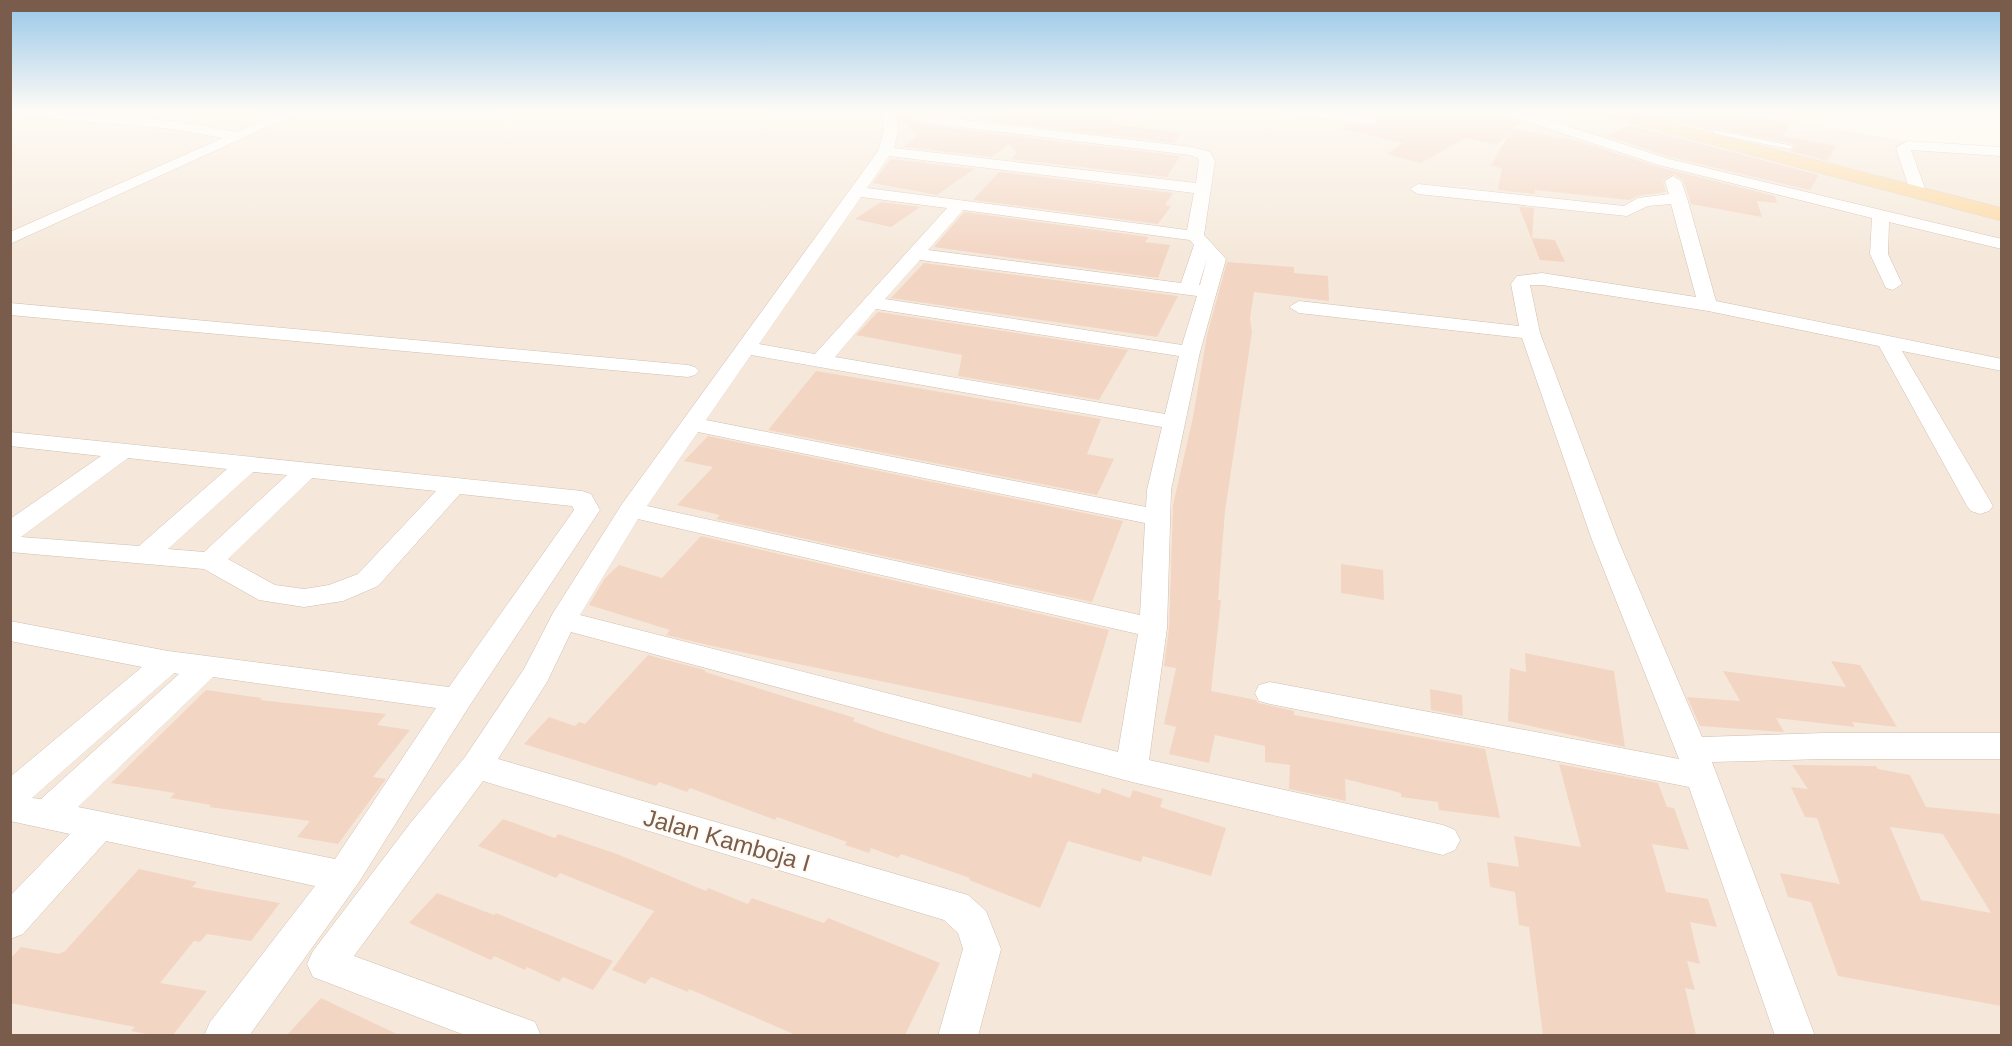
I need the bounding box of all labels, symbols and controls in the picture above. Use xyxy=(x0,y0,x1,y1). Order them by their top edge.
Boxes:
street label: Jalan Kamboja I xyxy=(641,803,813,877)

